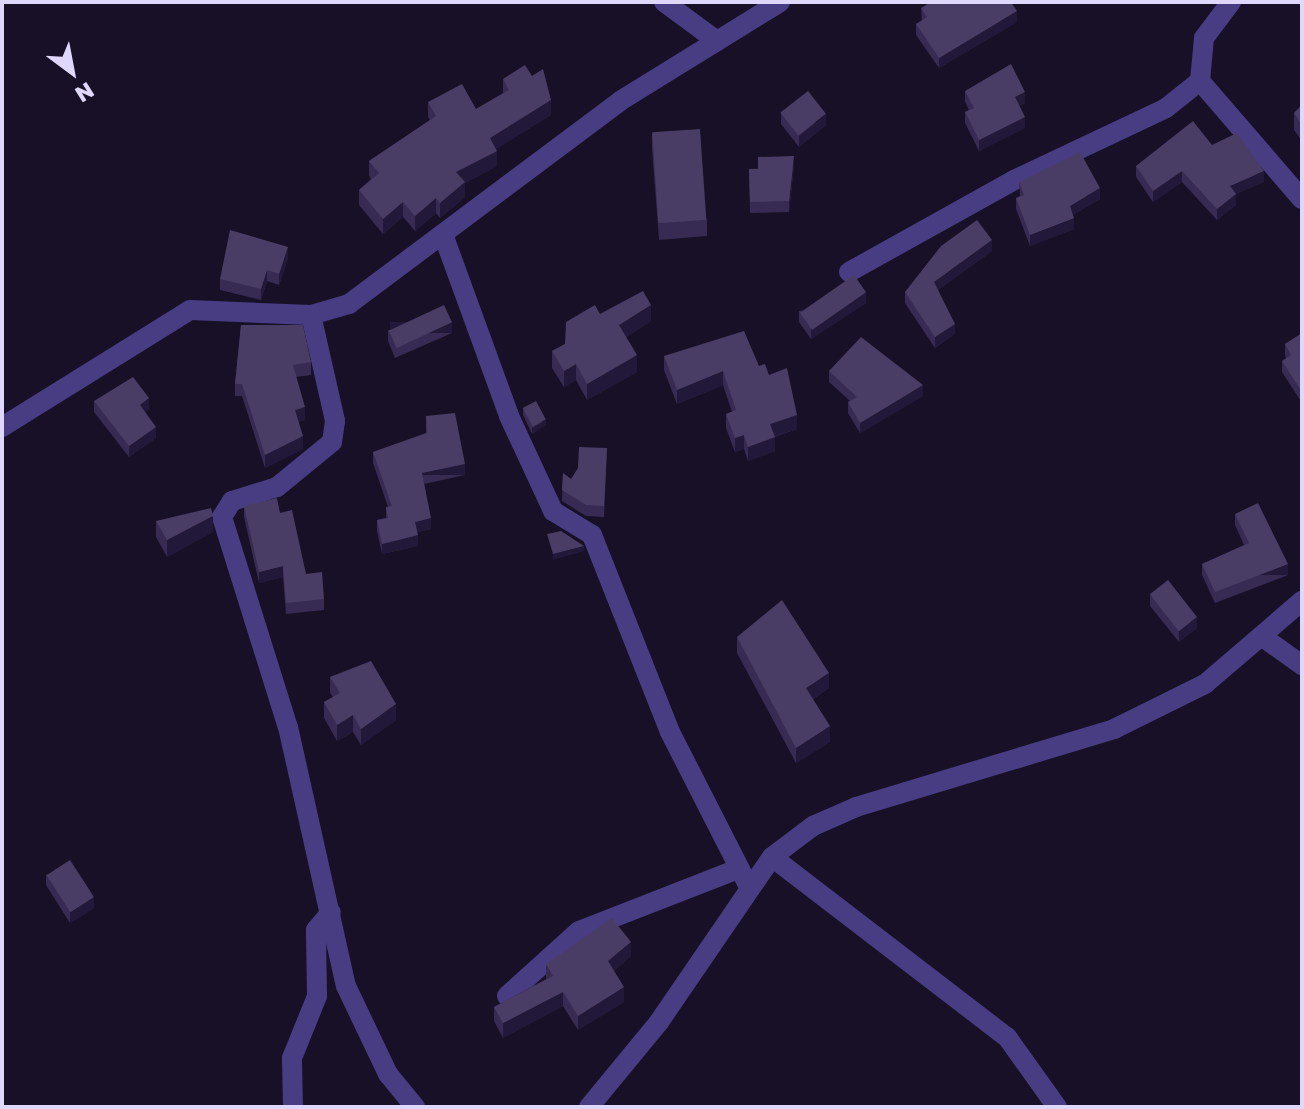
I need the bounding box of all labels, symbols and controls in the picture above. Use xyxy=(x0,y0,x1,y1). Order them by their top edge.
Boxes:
north arrow xyxy=(32,32,112,112)
text: N xyxy=(71,77,99,109)

